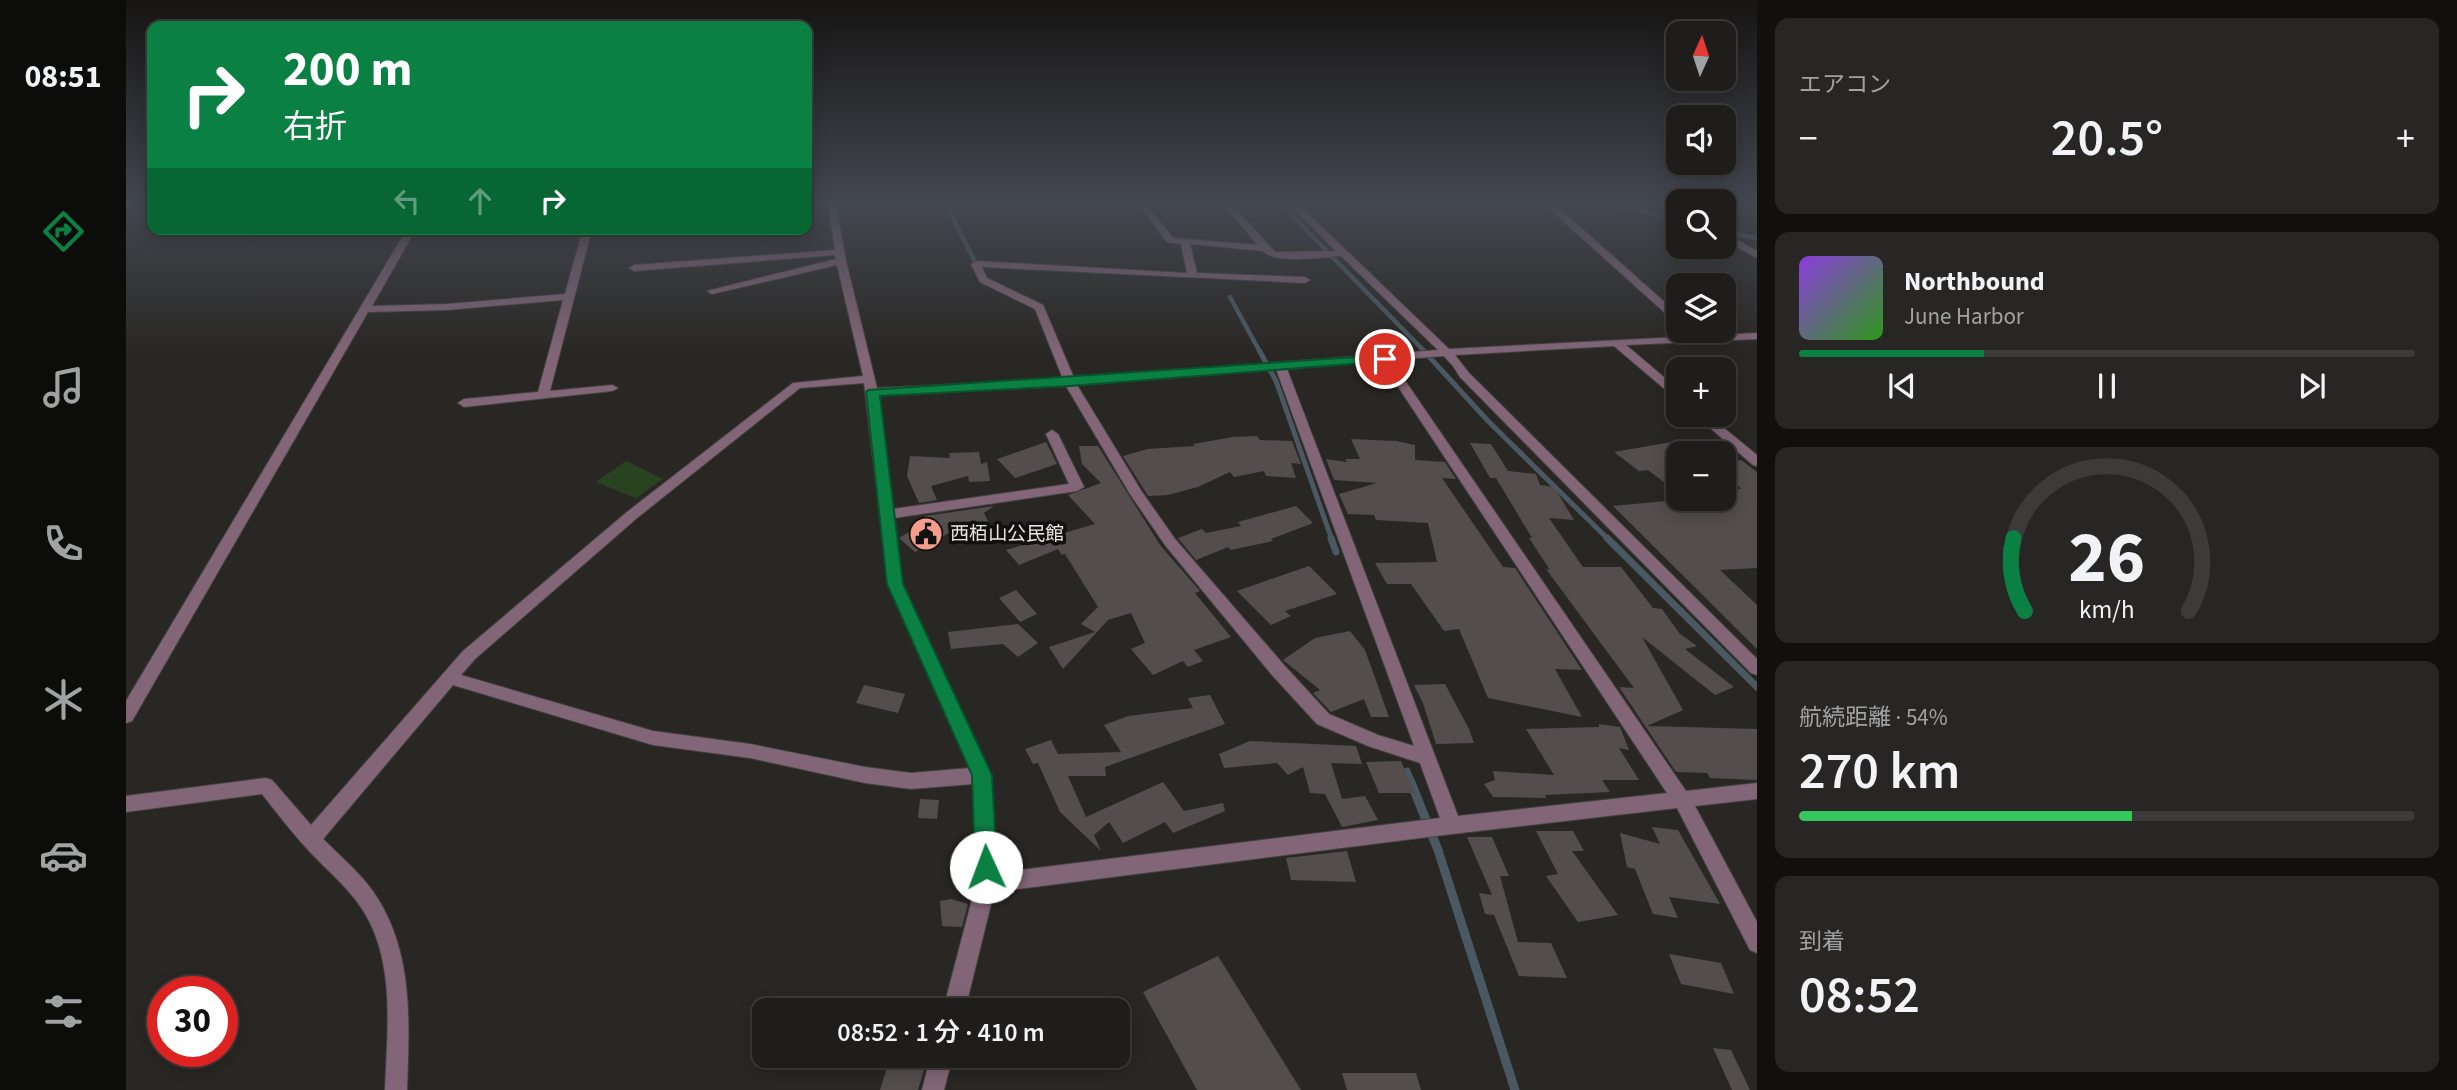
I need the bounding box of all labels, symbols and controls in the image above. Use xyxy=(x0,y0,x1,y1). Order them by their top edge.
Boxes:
north arrow xyxy=(1666,21,1736,91)
map controls xyxy=(1666,21,1736,511)
text: 200 m xyxy=(283,35,412,105)
icon: right xyxy=(168,49,259,140)
text: 08:51 xyxy=(24,54,102,100)
text: エアコン xyxy=(1799,68,1891,101)
text: 20.5° xyxy=(2051,102,2163,176)
text: 右折 xyxy=(283,104,347,150)
button: sound xyxy=(1666,105,1736,175)
text: − xyxy=(1799,112,1818,166)
text: + xyxy=(2396,112,2415,166)
icon: left xyxy=(388,182,426,220)
icon: ahead xyxy=(461,182,499,220)
icon: right xyxy=(534,182,572,220)
button: search xyxy=(1666,189,1736,259)
icon: directions xyxy=(39,207,88,256)
text: Northbound xyxy=(1904,263,2045,300)
button: layers xyxy=(1666,273,1736,343)
text: June Harbor xyxy=(1904,300,2024,333)
pin xyxy=(1355,329,1415,389)
icon: arrive xyxy=(1366,340,1404,378)
button: + xyxy=(1666,357,1736,427)
icon: music xyxy=(39,363,88,412)
icon: previous xyxy=(1883,367,1921,405)
icon: pause xyxy=(2088,367,2126,405)
icon: next xyxy=(2293,367,2331,405)
button: − xyxy=(1666,441,1736,511)
text: 26 xyxy=(2069,506,2145,610)
public building icon: 西栢山公民館 xyxy=(907,515,945,553)
icon: phone xyxy=(39,519,88,568)
place label: 西栢山公民館 xyxy=(950,521,1064,548)
text: km/h xyxy=(2079,592,2135,628)
icon: climate xyxy=(39,675,88,724)
text: 航続距離 · 54% xyxy=(1799,701,1948,734)
text: 270 km xyxy=(1799,735,1960,809)
position arrow xyxy=(949,830,1023,904)
icon: car xyxy=(39,831,88,880)
text: 到着 xyxy=(1799,925,1845,958)
text: 08:52 xyxy=(1799,959,1920,1033)
speed limit sign: 30 xyxy=(147,976,238,1067)
icon: filters xyxy=(39,987,88,1036)
text: 08:52 · 1 分 · 410 m xyxy=(837,1014,1045,1051)

